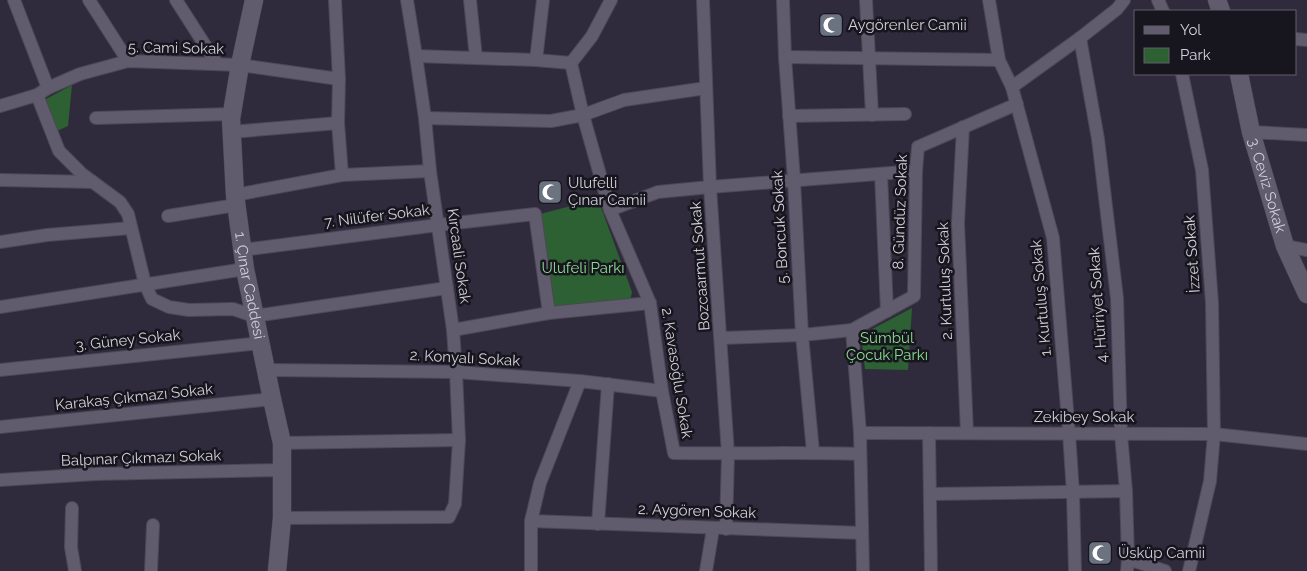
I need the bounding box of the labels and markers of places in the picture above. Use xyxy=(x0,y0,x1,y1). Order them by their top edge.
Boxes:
mosque icon: Aygörenler Camii xyxy=(818,12,844,38)
place label: Aygörenler Camii xyxy=(848,16,967,34)
place label: Ulufelli Çınar Camii xyxy=(568,174,646,209)
mosque icon: Ulufelli Çınar Camii xyxy=(537,179,563,205)
mosque icon: Üsküp Camii xyxy=(1087,540,1113,566)
place label: Üsküp Camii xyxy=(1118,543,1205,562)

